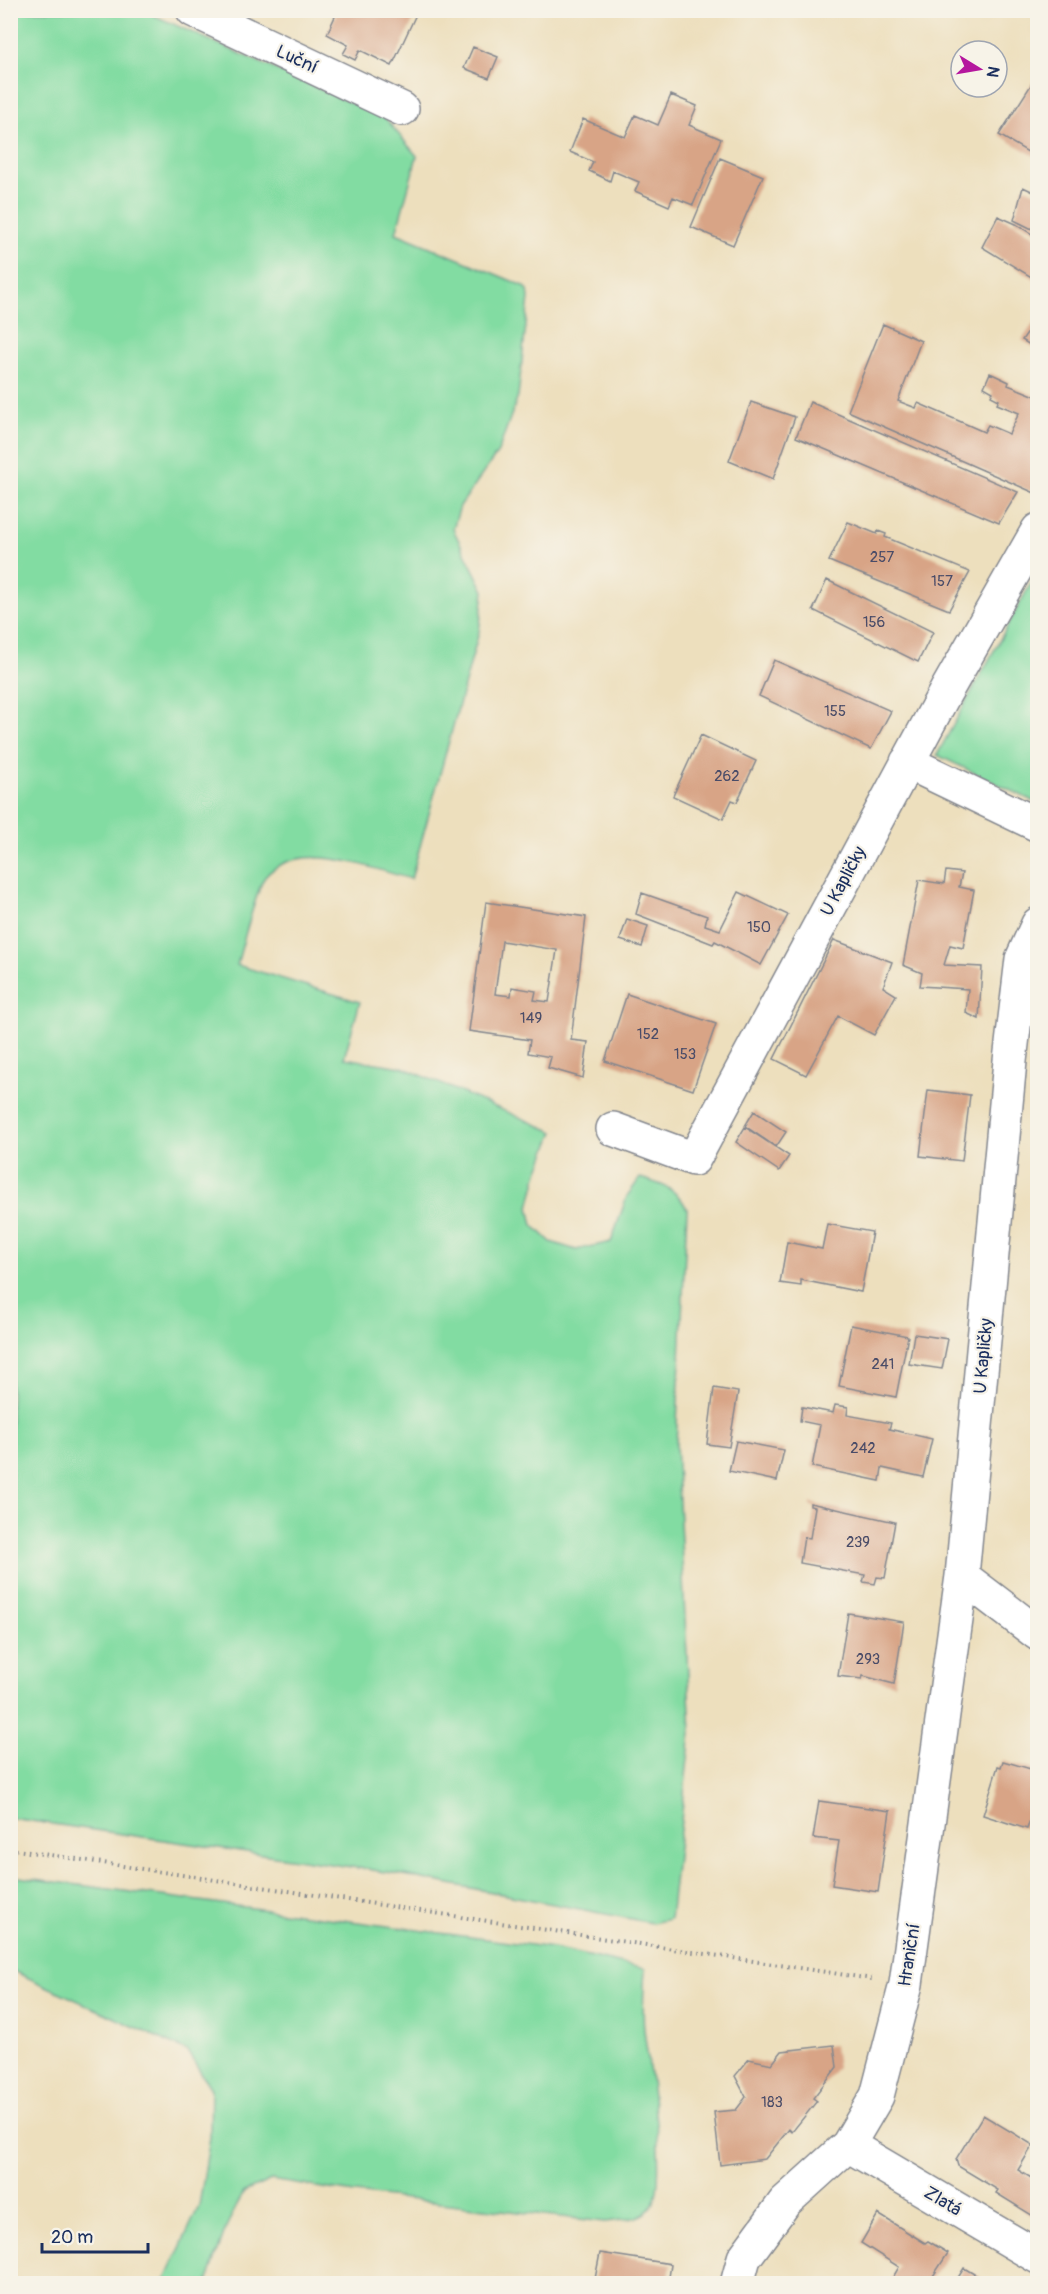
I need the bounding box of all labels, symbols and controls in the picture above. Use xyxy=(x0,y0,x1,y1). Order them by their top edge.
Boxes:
north arrow xyxy=(949,39,1009,99)
street label: Luční xyxy=(272,40,321,79)
text: N xyxy=(982,64,1004,79)
house number: 257 xyxy=(870,548,894,567)
house number: 157 xyxy=(931,572,953,591)
house number: 156 xyxy=(863,613,885,632)
house number: 155 xyxy=(824,702,846,721)
house number: 262 xyxy=(714,767,740,786)
street label: U Kapličky xyxy=(816,842,871,920)
house number: 150 xyxy=(747,918,771,937)
house number: 149 xyxy=(520,1009,542,1028)
house number: 152 xyxy=(637,1025,659,1044)
house number: 153 xyxy=(674,1045,696,1064)
street label: U Kapličky xyxy=(969,1317,998,1395)
house number: 241 xyxy=(872,1355,894,1374)
house number: 242 xyxy=(850,1439,876,1458)
house number: 239 xyxy=(846,1533,870,1552)
house number: 293 xyxy=(856,1650,880,1669)
street label: Hraniční xyxy=(893,1922,926,1988)
house number: 183 xyxy=(761,2093,783,2112)
street label: Zlatá xyxy=(920,2181,966,2222)
scale bar xyxy=(42,2216,148,2254)
text: 20 m xyxy=(51,2226,93,2249)

